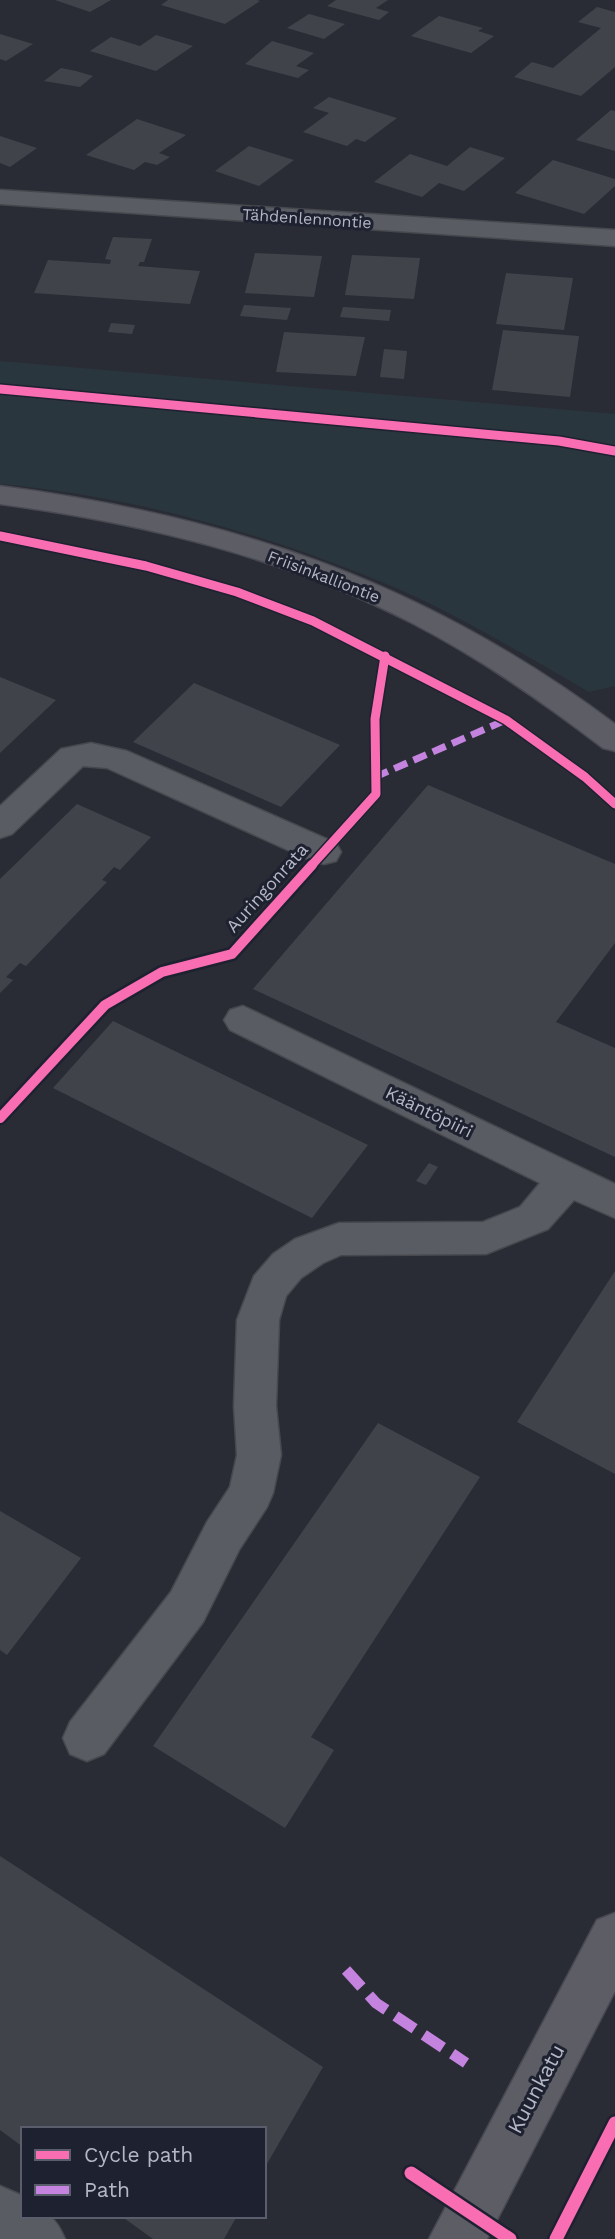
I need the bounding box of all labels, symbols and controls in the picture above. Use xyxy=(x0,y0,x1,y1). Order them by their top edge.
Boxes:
street label: Tähdenlennontie xyxy=(242,204,372,232)
street label: Friisinkalliontie xyxy=(265,546,382,607)
street label: Auringonrata xyxy=(221,839,312,936)
street label: Kääntöpiiri xyxy=(382,1081,476,1142)
street label: Kuunkatu xyxy=(502,2040,569,2137)
legend xyxy=(21,2127,266,2218)
text: Cycle path xyxy=(84,2142,193,2167)
text: Path xyxy=(84,2177,130,2202)

